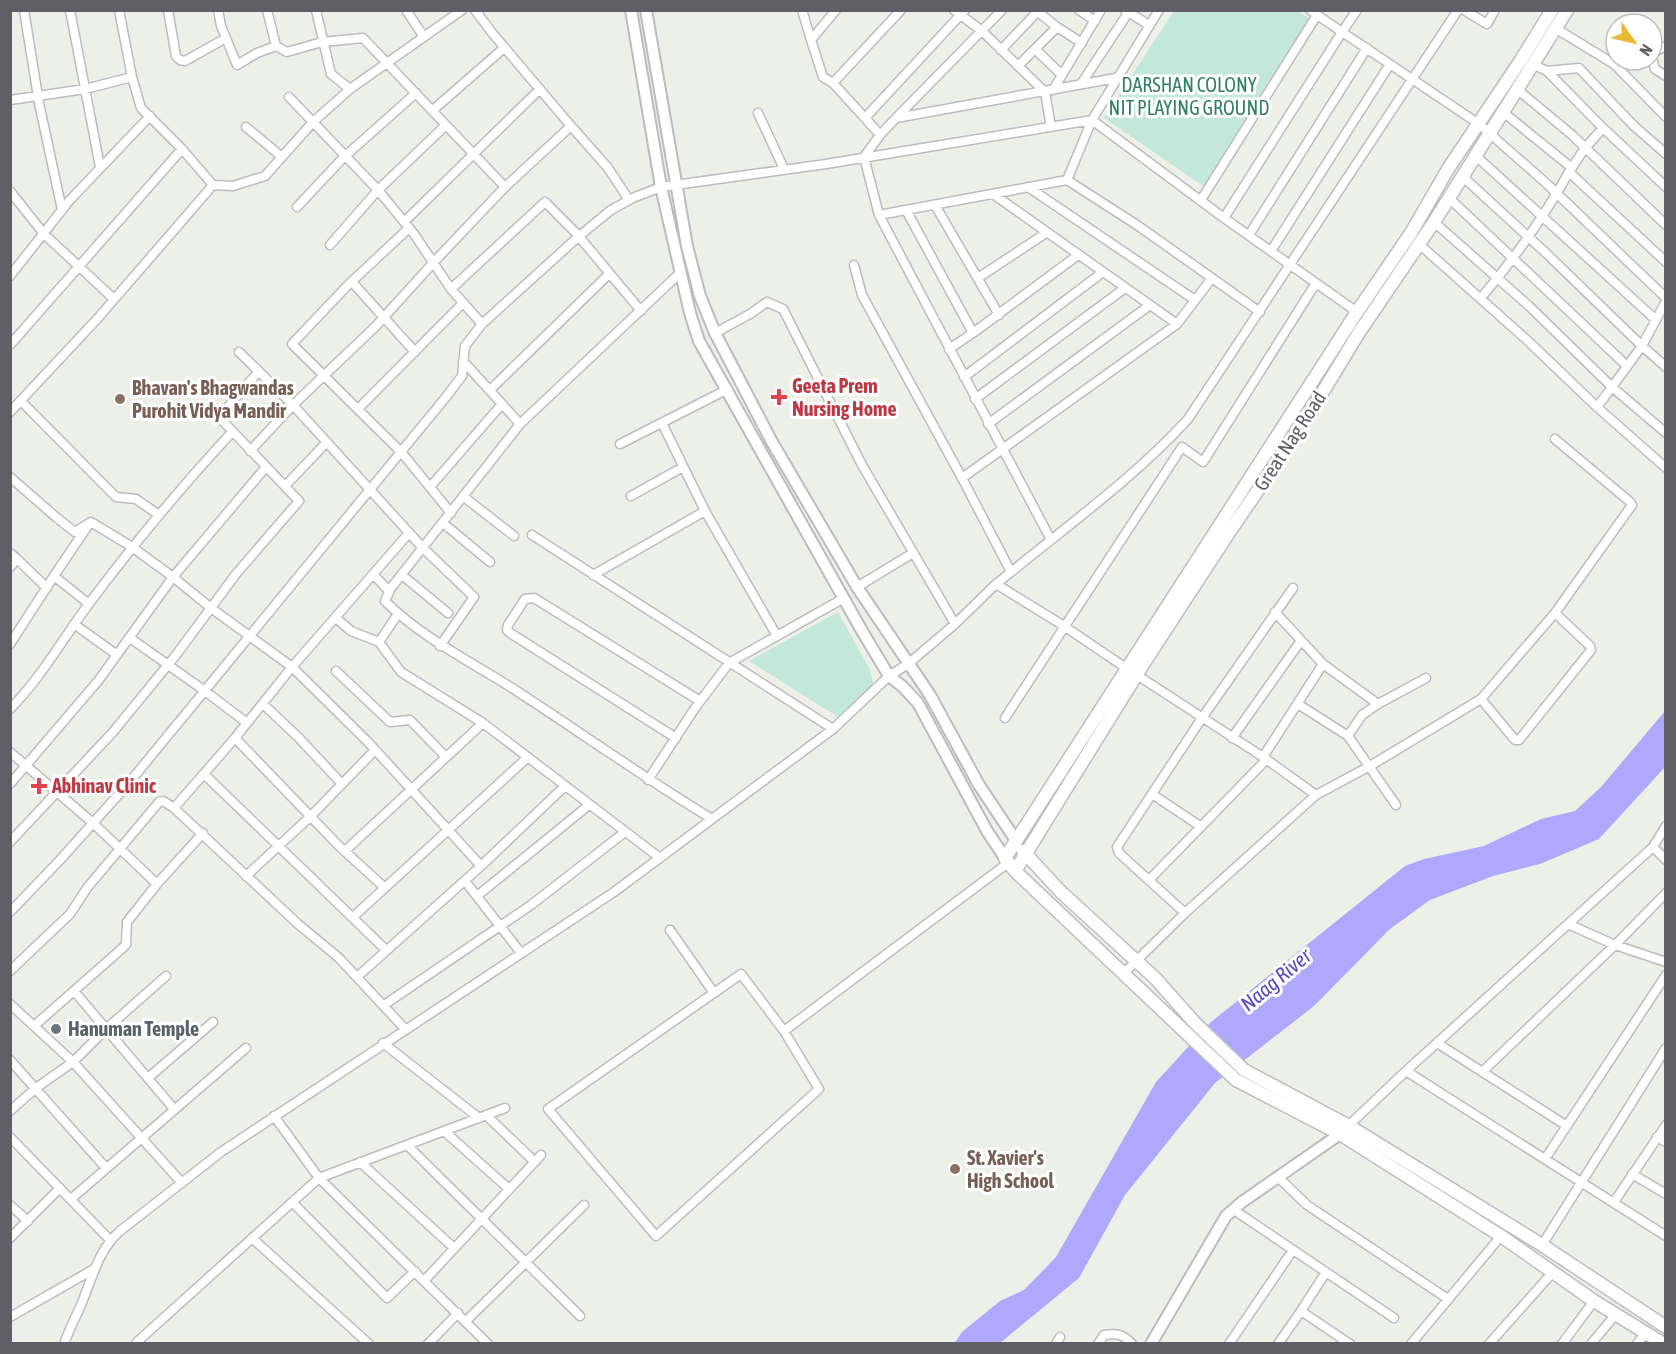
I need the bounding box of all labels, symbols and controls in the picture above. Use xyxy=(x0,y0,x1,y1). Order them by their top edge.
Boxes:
north arrow xyxy=(1604,12,1664,72)
text: N xyxy=(1636,41,1657,59)
park label: DARSHAN COLONY NIT PLAYING GROUND xyxy=(1109,73,1269,119)
place label: Geeta Prem Nursing Home xyxy=(792,374,897,420)
place label: Bhavan's Bhagwandas Purohit Vidya Mandir xyxy=(132,376,294,422)
street label: Great Nag Road xyxy=(1249,387,1330,495)
marker: Geeta Prem Nursing Home xyxy=(770,388,788,406)
marker: Bhavan's Bhagwandas Purohit Vidya Mandir xyxy=(113,392,127,406)
place label: Abhinav Clinic xyxy=(51,774,157,797)
marker: Abhinav Clinic xyxy=(30,777,48,795)
water label: Naag River xyxy=(1235,942,1316,1015)
place label: Hanuman Temple xyxy=(68,1017,199,1040)
marker: Hanuman Temple xyxy=(49,1022,63,1036)
place label: St. Xavier's High School xyxy=(967,1146,1055,1192)
marker: St. Xavier's High School xyxy=(948,1162,962,1176)

